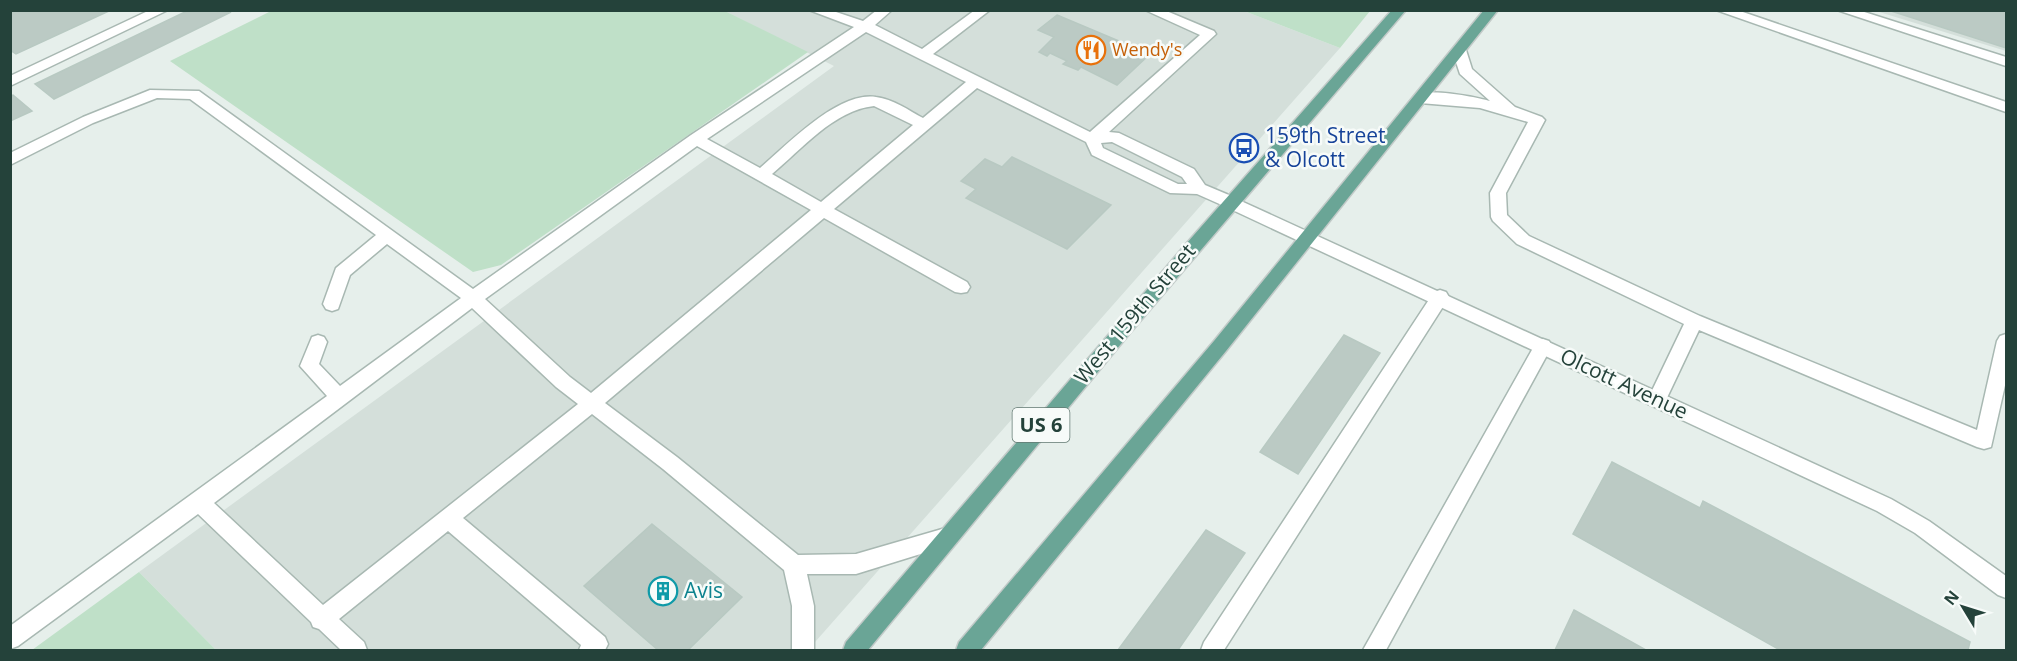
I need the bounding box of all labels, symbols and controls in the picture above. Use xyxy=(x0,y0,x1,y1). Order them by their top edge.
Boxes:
restaurant icon: Wendy's xyxy=(1075,34,1107,66)
place label: Wendy's xyxy=(1112,37,1182,61)
place label: 159th Street & Olcott xyxy=(1265,121,1386,173)
bus stop icon: 159th Street & Olcott xyxy=(1228,132,1260,164)
street label: West 159th Street xyxy=(1067,237,1201,389)
street label: Olcott Avenue xyxy=(1556,341,1693,425)
road number: US 6 xyxy=(1012,408,1070,442)
building icon: Avis xyxy=(647,575,679,607)
place label: Avis xyxy=(684,576,723,604)
north arrow xyxy=(1933,577,1993,637)
text: N xyxy=(1939,586,1964,610)

